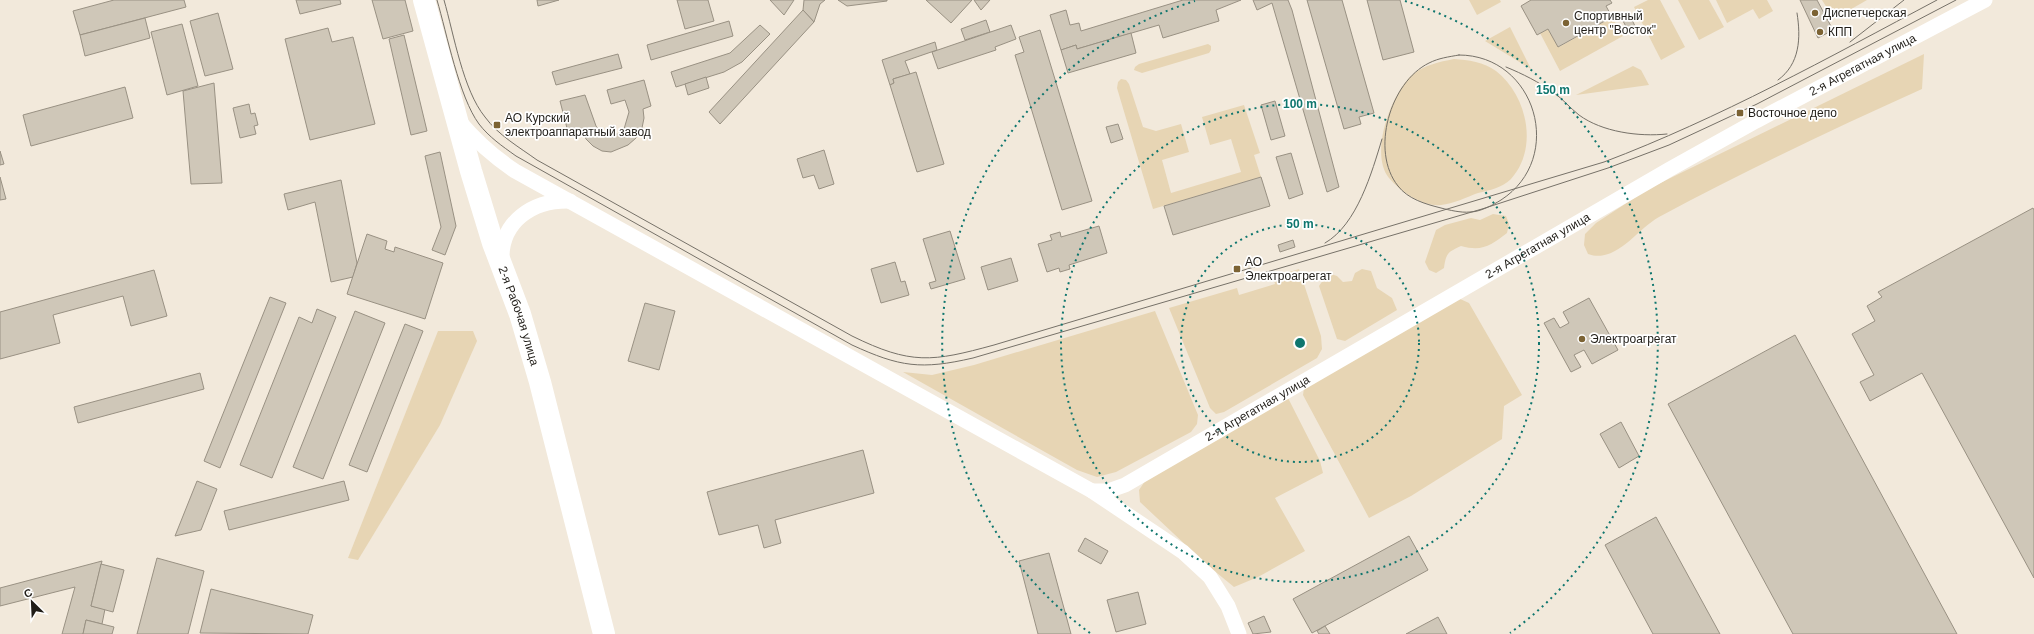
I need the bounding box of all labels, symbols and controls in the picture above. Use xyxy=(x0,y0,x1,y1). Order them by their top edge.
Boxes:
place label: Диспетчерская xyxy=(1823,6,1906,20)
marker: Диспетчерская xyxy=(1810,8,1820,18)
place label: Спортивный центр "Восток" xyxy=(1574,9,1656,37)
marker: Спортивный центр "Восток" xyxy=(1561,18,1571,28)
place label: КПП xyxy=(1828,25,1852,39)
marker: КПП xyxy=(1815,27,1825,37)
street label: 2-я Агрегатная улица xyxy=(1807,31,1919,99)
text: 150 m xyxy=(1536,83,1570,97)
text: 100 m xyxy=(1283,97,1317,111)
place label: Восточное депо xyxy=(1748,106,1837,120)
marker: Восточное депо xyxy=(1735,108,1745,118)
place label: АО Курский электроаппаратный завод xyxy=(505,111,651,139)
marker: АО Курский электроаппаратный завод xyxy=(492,120,502,130)
street label: 2-я Агрегатная улица xyxy=(1483,210,1593,282)
text: 50 m xyxy=(1286,217,1314,231)
place label: АО Электроагрегат xyxy=(1245,255,1332,283)
street label: 2-я Рабочая улица xyxy=(495,264,542,367)
marker: АО Электроагрегат xyxy=(1232,264,1242,274)
place label: Электроагрегат xyxy=(1590,332,1677,346)
marker: Электроагрегат xyxy=(1577,334,1587,344)
centre of rings xyxy=(1293,336,1307,350)
street label: 2-я Агрегатная улица xyxy=(1203,372,1312,444)
north arrow xyxy=(12,582,52,622)
text: С xyxy=(22,586,34,600)

